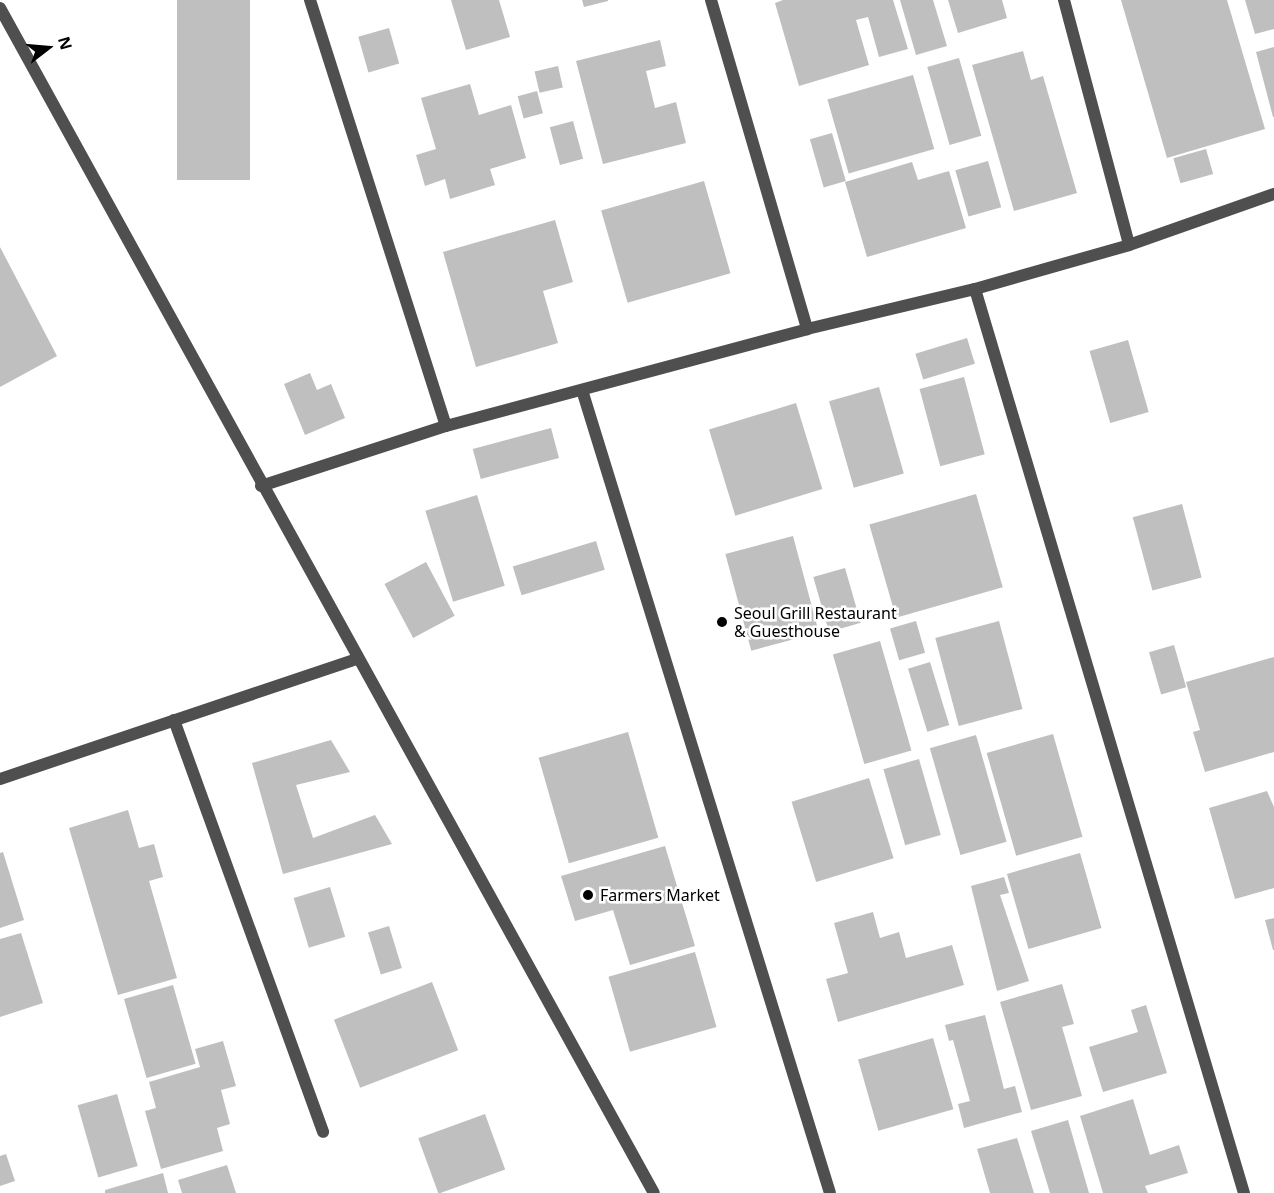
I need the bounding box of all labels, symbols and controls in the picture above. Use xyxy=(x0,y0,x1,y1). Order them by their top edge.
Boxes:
north arrow xyxy=(18,18,78,78)
text: N xyxy=(53,34,78,52)
place label: Seoul Grill Restaurant & Guesthouse xyxy=(734,603,897,641)
marker: Seoul Grill Restaurant & Guesthouse xyxy=(715,615,729,629)
place label: Farmers Market xyxy=(600,885,720,905)
marker: Farmers Market xyxy=(581,888,595,902)

